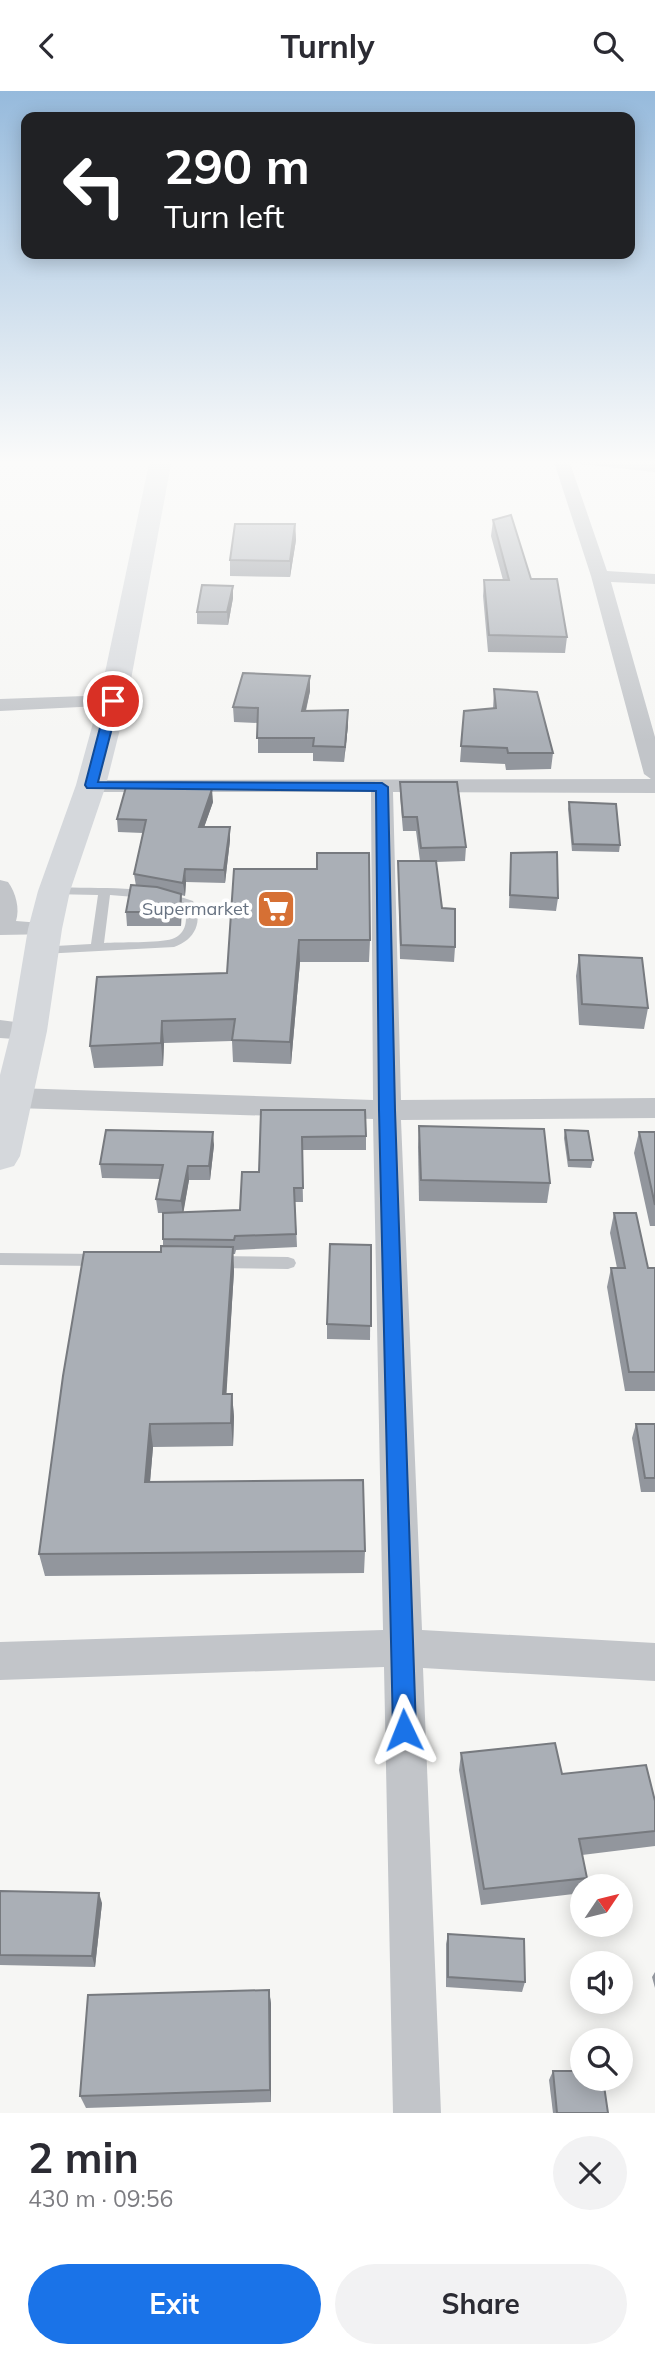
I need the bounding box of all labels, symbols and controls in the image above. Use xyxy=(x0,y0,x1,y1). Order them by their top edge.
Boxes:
text: Turnly xyxy=(280,26,375,66)
icon: back xyxy=(28,27,66,65)
icon: search xyxy=(589,27,627,65)
text: 290 m xyxy=(164,135,310,196)
icon: left xyxy=(49,140,140,231)
text: Turn left xyxy=(164,196,284,236)
pin xyxy=(83,671,143,731)
icon: arrive xyxy=(94,682,132,720)
supermarket icon: Supermarket xyxy=(255,888,297,930)
place label: Supermarket xyxy=(142,897,249,920)
position arrow xyxy=(367,1693,441,1767)
north arrow xyxy=(570,1874,634,1937)
map controls xyxy=(570,1874,633,2091)
button: sound xyxy=(570,1951,633,2014)
button: search xyxy=(570,2028,633,2091)
text: 2 min xyxy=(28,2131,139,2184)
button: close xyxy=(553,2136,627,2210)
text: 430 m · 09:56 xyxy=(28,2184,173,2213)
button: Exit xyxy=(28,2264,321,2344)
button: Share xyxy=(335,2264,627,2344)

